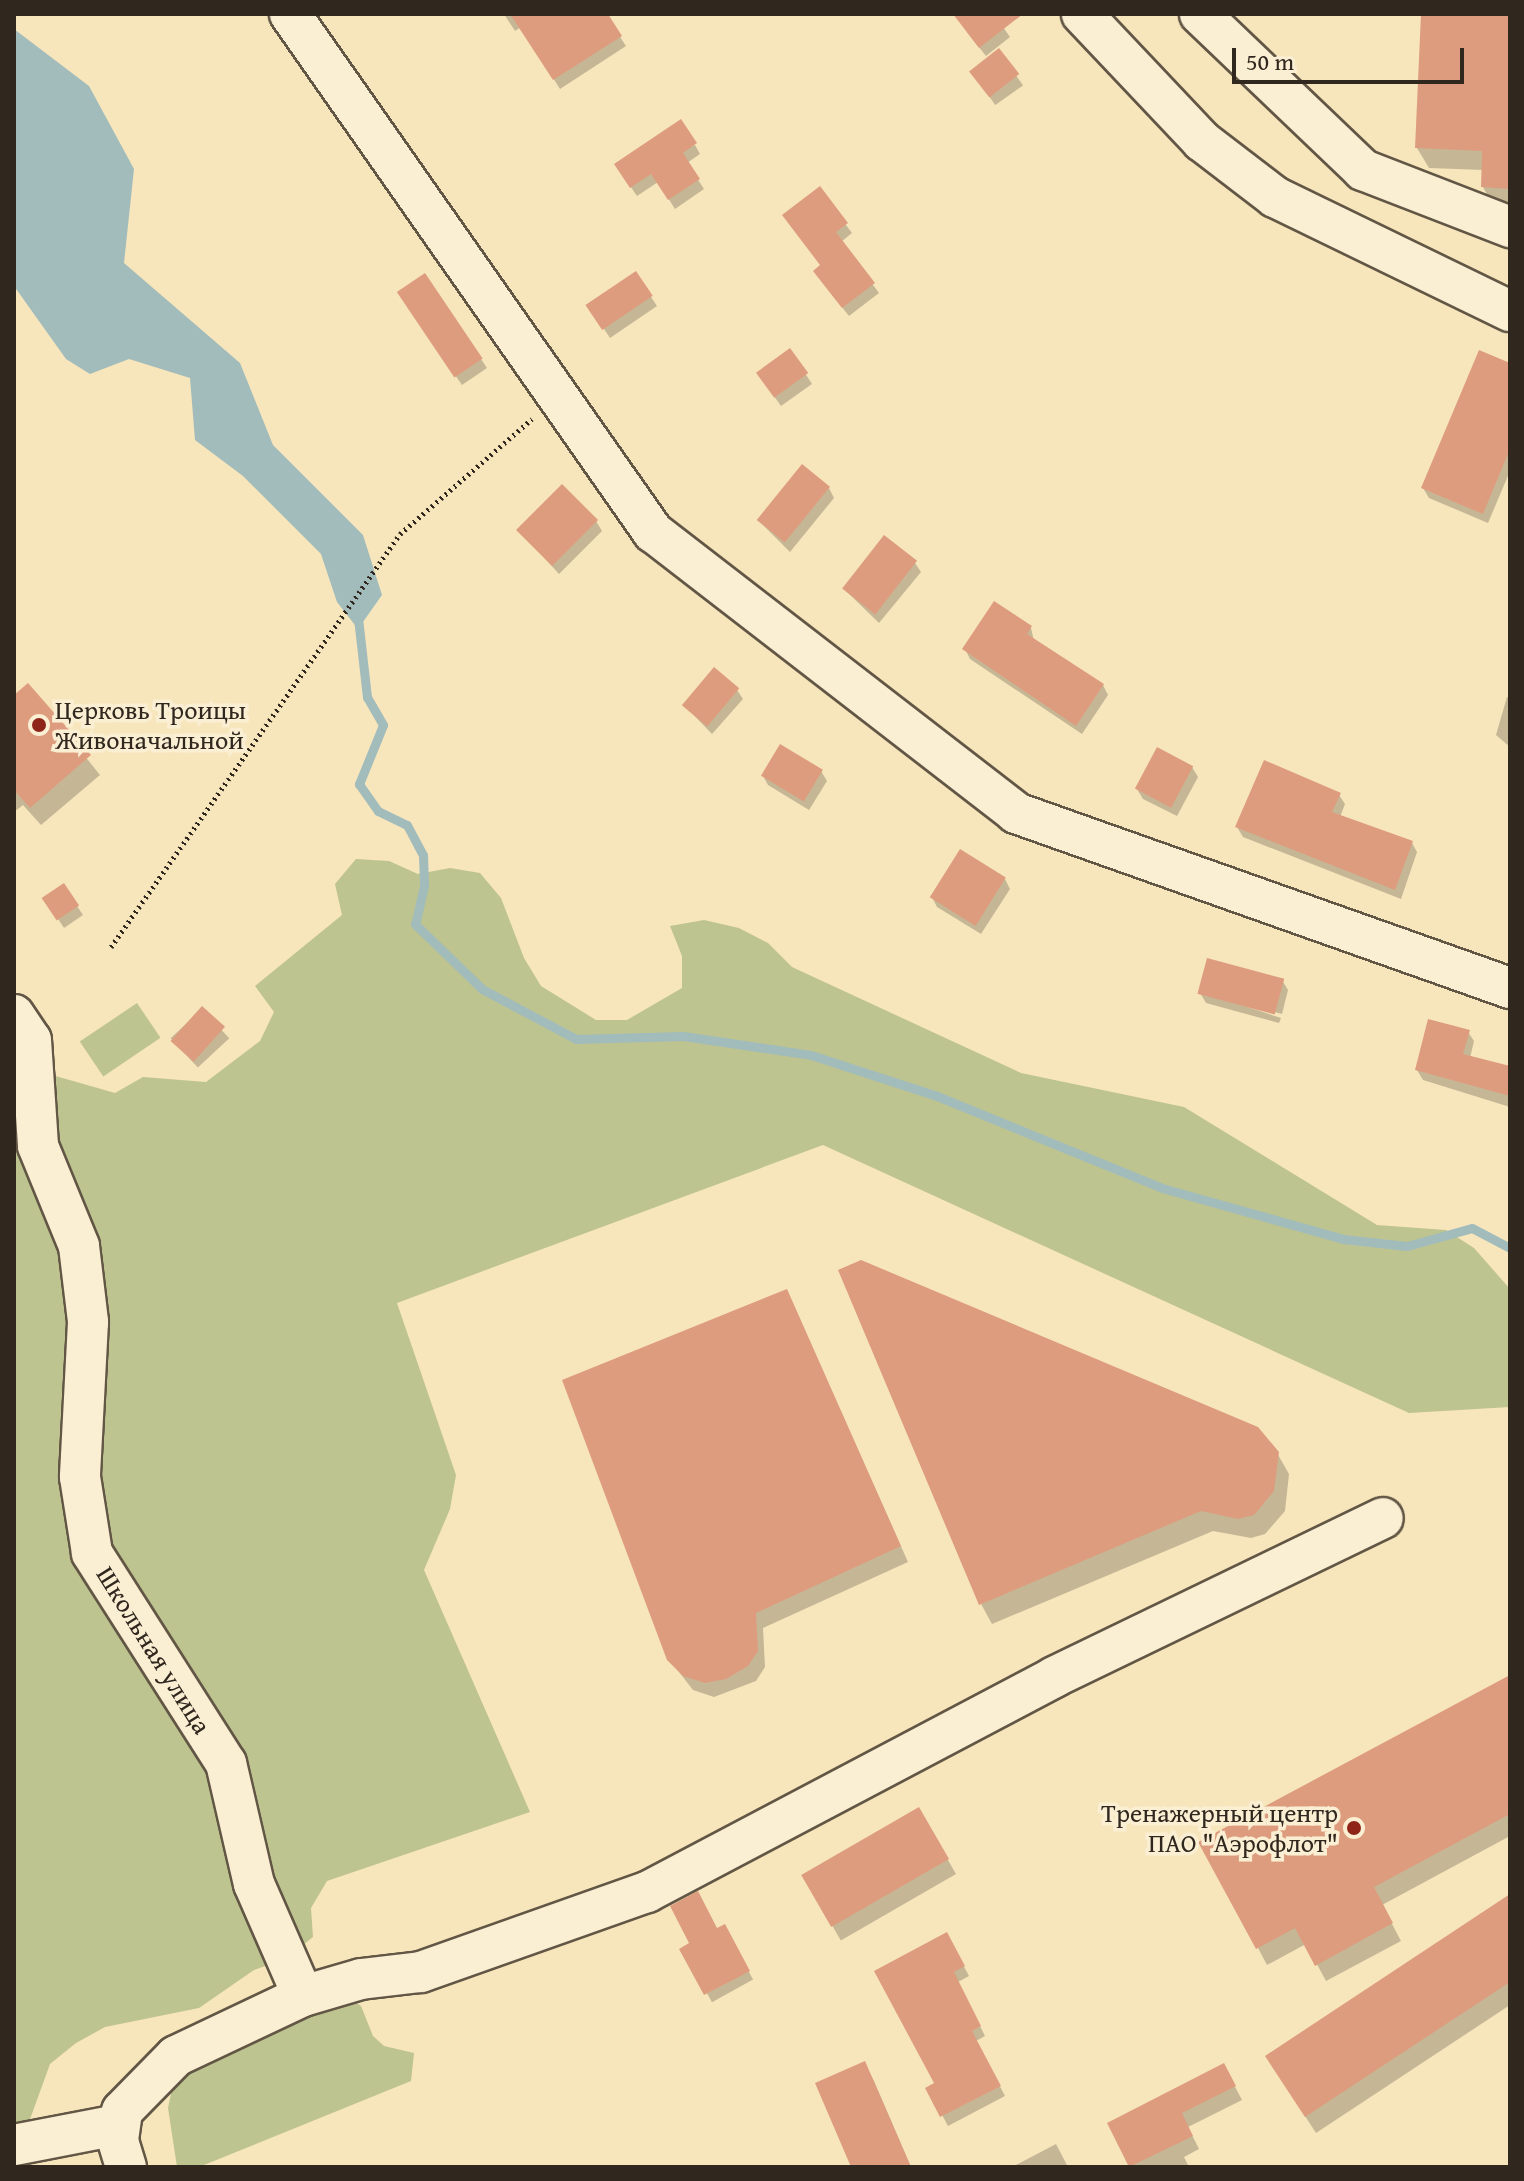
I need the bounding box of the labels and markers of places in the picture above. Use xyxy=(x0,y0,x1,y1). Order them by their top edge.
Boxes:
place label: Церковь Троицы Живоначальной xyxy=(55,694,246,756)
marker: Церковь Троицы Живоначальной xyxy=(30,716,48,734)
place label: Тренажерный центр ПАО "Аэрофлот" xyxy=(1101,1797,1338,1858)
marker: Тренажерный центр ПАО "Аэрофлот" xyxy=(1345,1819,1363,1837)

